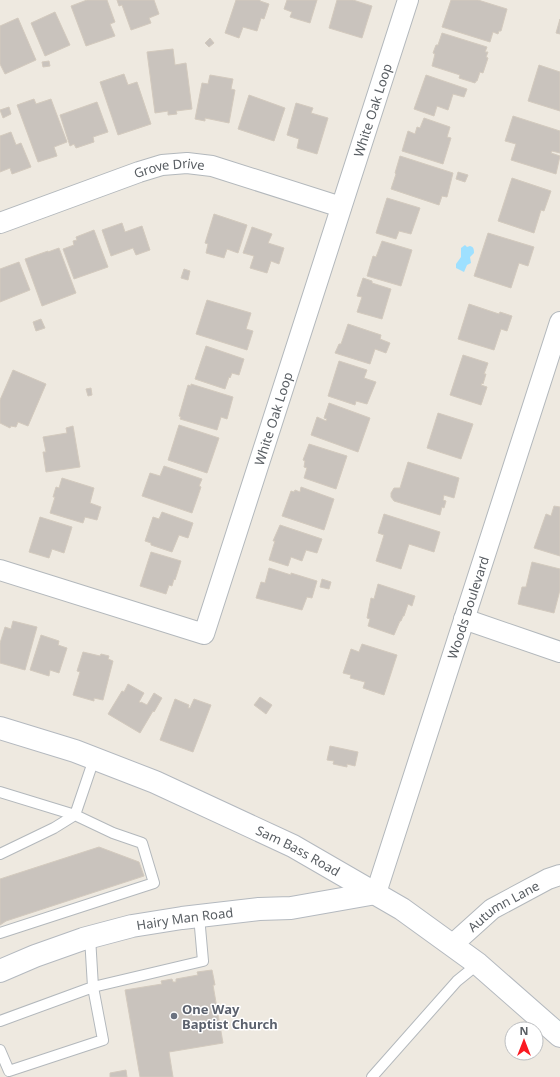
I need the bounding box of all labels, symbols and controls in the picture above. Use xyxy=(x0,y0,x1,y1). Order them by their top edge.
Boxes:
street label: White Oak Loop xyxy=(349,61,396,159)
street label: Grove Drive xyxy=(131,154,206,182)
street label: White Oak Loop xyxy=(250,370,297,468)
street label: Woods Boulevard xyxy=(443,554,493,661)
street label: Sam Bass Road xyxy=(253,821,343,880)
street label: Autumn Lane xyxy=(464,876,542,936)
street label: Hairy Man Road xyxy=(135,903,234,934)
place label: One Way Baptist Church xyxy=(182,1000,278,1033)
marker: One Way Baptist Church xyxy=(169,1011,179,1021)
north arrow xyxy=(504,1021,544,1061)
text: N xyxy=(520,1023,528,1038)

